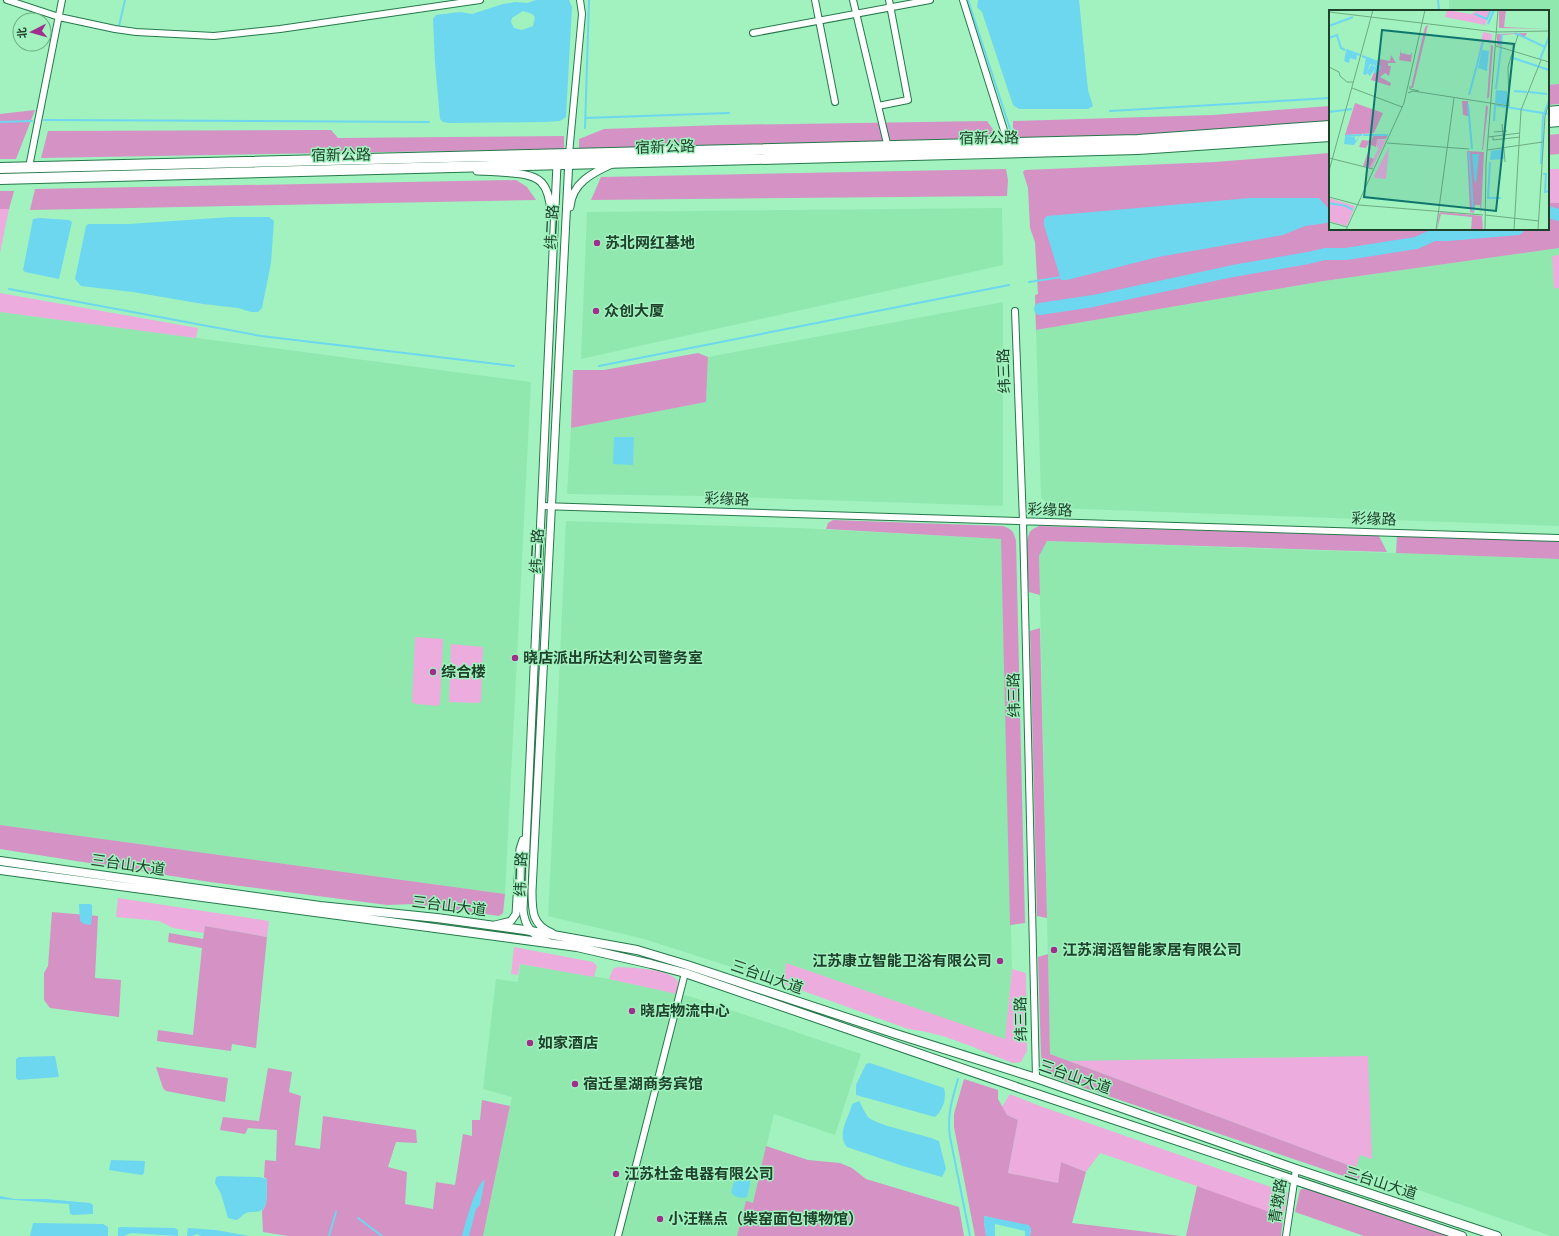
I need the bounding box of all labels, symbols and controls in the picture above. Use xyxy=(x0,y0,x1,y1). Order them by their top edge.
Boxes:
inset map xyxy=(1329,10,1549,230)
north arrow xyxy=(12,12,52,52)
text: 北 xyxy=(15,27,30,39)
street label: 宿新公路 xyxy=(959,128,1019,148)
street label: 宿新公路 xyxy=(635,137,695,157)
street label: 宿新公路 xyxy=(311,145,371,165)
street label: 纬二路 xyxy=(542,204,562,250)
place label: 苏北网红基地 xyxy=(605,234,695,252)
marker: 苏北网红基地 xyxy=(592,238,602,248)
place label: 众创大厦 xyxy=(604,302,664,320)
marker: 众创大厦 xyxy=(591,306,601,316)
street label: 纬三路 xyxy=(994,348,1014,394)
street label: 彩缘路 xyxy=(704,489,750,509)
street label: 彩缘路 xyxy=(1027,500,1073,520)
street label: 彩缘路 xyxy=(1351,509,1397,529)
street label: 纬二路 xyxy=(527,528,547,574)
place label: 晓店派出所达利公司警务室 xyxy=(523,649,703,667)
marker: 晓店派出所达利公司警务室 xyxy=(510,653,520,663)
place label: 综合楼 xyxy=(441,663,486,681)
marker: 综合楼 xyxy=(428,667,438,677)
street label: 纬三路 xyxy=(1005,672,1023,718)
street label: 三台山大道 xyxy=(90,851,166,879)
street label: 纬二路 xyxy=(511,851,531,897)
street label: 三台山大道 xyxy=(411,892,487,920)
place label: 江苏润滔智能家居有限公司 xyxy=(1062,941,1242,959)
marker: 江苏润滔智能家居有限公司 xyxy=(1049,945,1059,955)
place label: 江苏康立智能卫浴有限公司 xyxy=(812,952,992,970)
street label: 三台山大道 xyxy=(729,956,805,998)
marker: 江苏康立智能卫浴有限公司 xyxy=(995,956,1005,966)
street label: 纬三路 xyxy=(1012,996,1030,1042)
place label: 晓店物流中心 xyxy=(640,1002,730,1020)
marker: 晓店物流中心 xyxy=(627,1006,637,1016)
place label: 如家酒店 xyxy=(538,1034,598,1052)
marker: 如家酒店 xyxy=(525,1038,535,1048)
street label: 三台山大道 xyxy=(1037,1056,1113,1098)
place label: 宿迁星湖商务宾馆 xyxy=(583,1075,703,1093)
marker: 宿迁星湖商务宾馆 xyxy=(570,1079,580,1089)
street label: 三台山大道 xyxy=(1343,1163,1419,1203)
place label: 江苏杜金电器有限公司 xyxy=(624,1165,774,1183)
marker: 江苏杜金电器有限公司 xyxy=(611,1169,621,1179)
street label: 青墩路 xyxy=(1266,1177,1290,1225)
place label: 小汪糕点（柴窑面包博物馆） xyxy=(668,1210,863,1228)
marker: 小汪糕点（柴窑面包博物馆） xyxy=(655,1214,665,1224)

